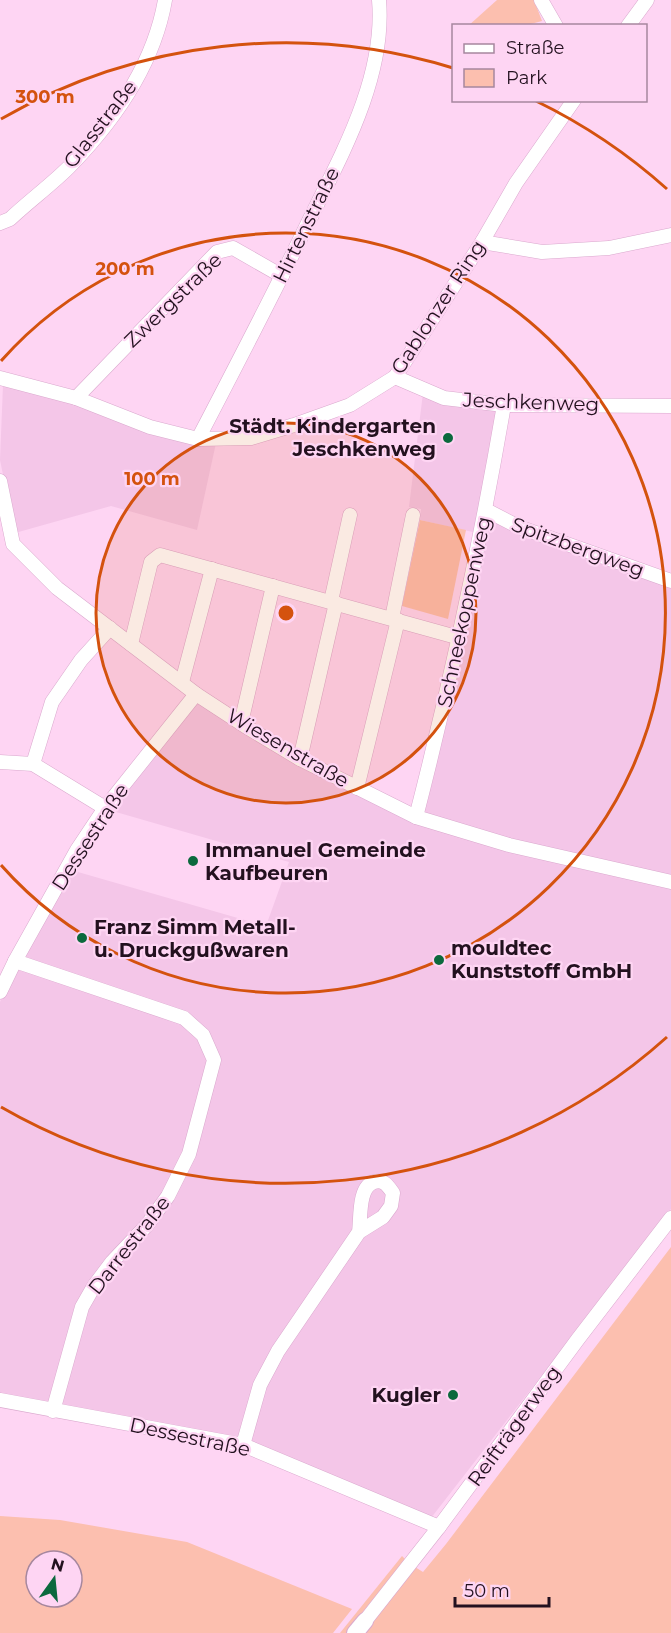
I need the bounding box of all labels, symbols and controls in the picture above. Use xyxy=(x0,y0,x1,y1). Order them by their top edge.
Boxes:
legend xyxy=(452,24,647,102)
text: Straße xyxy=(506,37,565,59)
text: Park xyxy=(506,67,547,89)
street label: Glasstraße xyxy=(58,75,142,173)
text: 300 m xyxy=(14,86,75,108)
street label: Hirtenstraße xyxy=(268,163,344,287)
street label: Gablonzer Ring xyxy=(386,236,490,378)
street label: Zwergstraße xyxy=(119,248,227,352)
text: 200 m xyxy=(95,258,155,280)
street label: Jeschkenweg xyxy=(461,388,600,416)
place label: Städt. Kindergarten Jeschkenweg xyxy=(229,414,436,461)
marker: Städt. Kindergarten Jeschkenweg xyxy=(441,431,455,445)
text: 100 m xyxy=(124,468,180,490)
street label: Spitzbergweg xyxy=(508,512,648,582)
street label: Schneekoppenweg xyxy=(432,514,496,710)
centre of rings xyxy=(276,603,296,623)
street label: Wiesenstraße xyxy=(223,703,353,793)
street label: Dessestraße xyxy=(47,779,133,895)
place label: Immanuel Gemeinde Kaufbeuren xyxy=(205,838,426,885)
marker: Immanuel Gemeinde Kaufbeuren xyxy=(186,854,200,868)
place label: Franz Simm Metall- u. Druckgußwaren xyxy=(94,915,296,962)
marker: Franz Simm Metall- u. Druckgußwaren xyxy=(75,931,89,945)
place label: mouldtec Kunststoff GmbH xyxy=(451,936,632,983)
marker: mouldtec Kunststoff GmbH xyxy=(432,953,446,967)
street label: Darrestraße xyxy=(83,1191,175,1299)
street label: Reifträgerweg xyxy=(462,1361,566,1491)
place label: Kugler xyxy=(372,1383,441,1407)
marker: Kugler xyxy=(446,1388,460,1402)
street label: Dessestraße xyxy=(128,1413,252,1461)
north arrow xyxy=(24,1549,84,1609)
text: N xyxy=(49,1554,66,1576)
scale bar xyxy=(455,1570,550,1608)
text: 50 m xyxy=(464,1580,510,1602)

